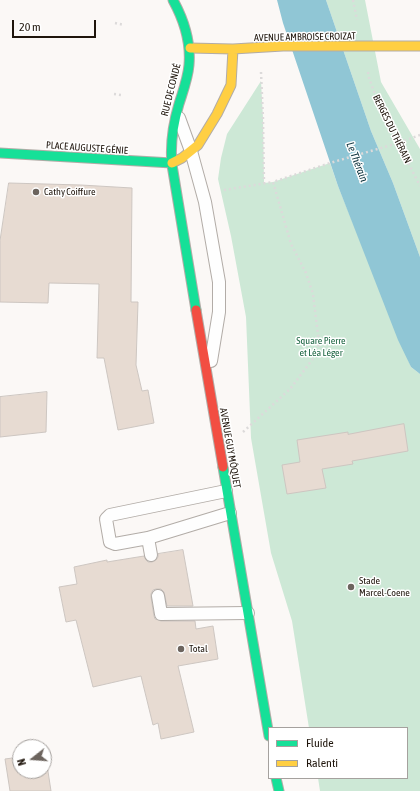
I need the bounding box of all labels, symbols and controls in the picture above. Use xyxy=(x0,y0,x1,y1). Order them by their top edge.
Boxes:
scale bar xyxy=(14,12,98,38)
text: 20 m xyxy=(19,20,41,34)
street label: AVENUE AMBROISE CROIZAT xyxy=(254,30,356,44)
street label: RUE DE CONDÉ xyxy=(159,63,183,117)
street label: BERGES DU THÉRAIN xyxy=(370,93,414,165)
street label: PLACE AUGUSTE GÉNIE xyxy=(46,139,128,157)
water label: Le Thérain xyxy=(343,140,371,184)
place label: Cathy Coiffure xyxy=(44,186,96,198)
marker: Cathy Coiffure xyxy=(31,187,41,197)
park label: Square Pierre et Léa Léger xyxy=(296,335,346,358)
street label: AVENUE GUY MÔQUET xyxy=(217,407,243,489)
place label: Stade Marcel-Coene xyxy=(359,575,410,598)
marker: Stade Marcel-Coene xyxy=(346,582,356,592)
place label: Total xyxy=(189,643,208,655)
marker: Total xyxy=(176,644,186,654)
legend xyxy=(268,727,408,779)
text: Fluide xyxy=(306,736,334,750)
north arrow xyxy=(12,739,52,779)
text: Ralenti xyxy=(306,756,338,770)
text: N xyxy=(15,757,28,767)

